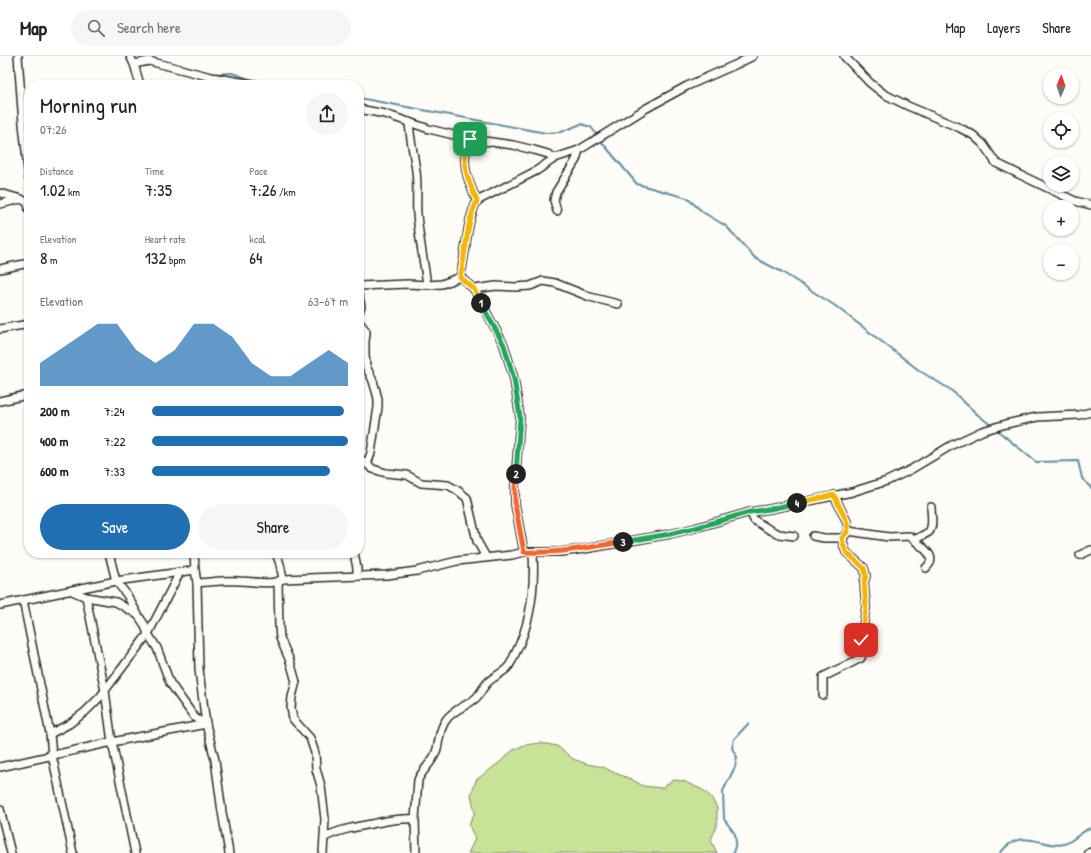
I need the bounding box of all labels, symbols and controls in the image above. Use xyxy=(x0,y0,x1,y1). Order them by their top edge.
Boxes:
search box xyxy=(71,10,351,46)
text: Map xyxy=(20,15,47,41)
icon: search xyxy=(85,17,107,39)
text: Search here xyxy=(117,17,181,38)
text: Map xyxy=(945,18,965,37)
text: Layers xyxy=(987,18,1020,37)
text: Share xyxy=(1042,18,1071,37)
north arrow xyxy=(1043,68,1079,104)
map controls xyxy=(1043,68,1079,280)
text: Morning run xyxy=(40,90,137,120)
button: share xyxy=(306,93,348,135)
button: locate xyxy=(1043,112,1079,148)
text: 07:26 xyxy=(40,120,67,138)
pin xyxy=(453,122,487,156)
icon: arrive xyxy=(459,128,481,150)
button: layers xyxy=(1043,156,1079,192)
text: Distance xyxy=(40,164,74,178)
text: Time xyxy=(145,164,164,178)
text: Pace xyxy=(249,164,268,178)
text: 1.02 xyxy=(40,178,65,201)
text: 7:35 xyxy=(145,178,172,201)
text: 7:26 xyxy=(249,178,276,201)
text: km xyxy=(65,185,80,199)
text: /km xyxy=(276,185,296,199)
button: + xyxy=(1043,200,1079,236)
text: Elevation xyxy=(40,232,77,246)
text: Heart rate xyxy=(145,232,186,246)
text: kcal xyxy=(249,232,265,246)
button: − xyxy=(1043,244,1079,280)
text: 8 xyxy=(40,246,47,269)
text: 132 xyxy=(145,246,166,269)
text: 64 xyxy=(249,246,263,269)
text: m xyxy=(47,253,57,267)
text: bpm xyxy=(166,253,186,267)
text: Elevation xyxy=(40,292,83,310)
text: 63–67 m xyxy=(308,292,348,310)
pin: 1 xyxy=(471,293,491,313)
text: 1 xyxy=(479,296,483,310)
text: 200 m xyxy=(40,402,70,420)
text: 7:24 xyxy=(104,402,124,420)
text: 400 m xyxy=(40,432,68,450)
text: 7:22 xyxy=(104,432,126,450)
text: 600 m xyxy=(40,462,69,480)
text: 7:33 xyxy=(104,462,125,480)
pin: 2 xyxy=(506,464,526,484)
text: 2 xyxy=(513,467,519,481)
pin: 4 xyxy=(787,493,807,513)
text: 4 xyxy=(795,496,799,510)
button: Save xyxy=(40,504,190,550)
button: Share xyxy=(198,504,348,550)
pin: 3 xyxy=(613,532,633,552)
text: 3 xyxy=(621,535,625,549)
pin xyxy=(844,623,878,657)
icon: check xyxy=(850,629,872,651)

